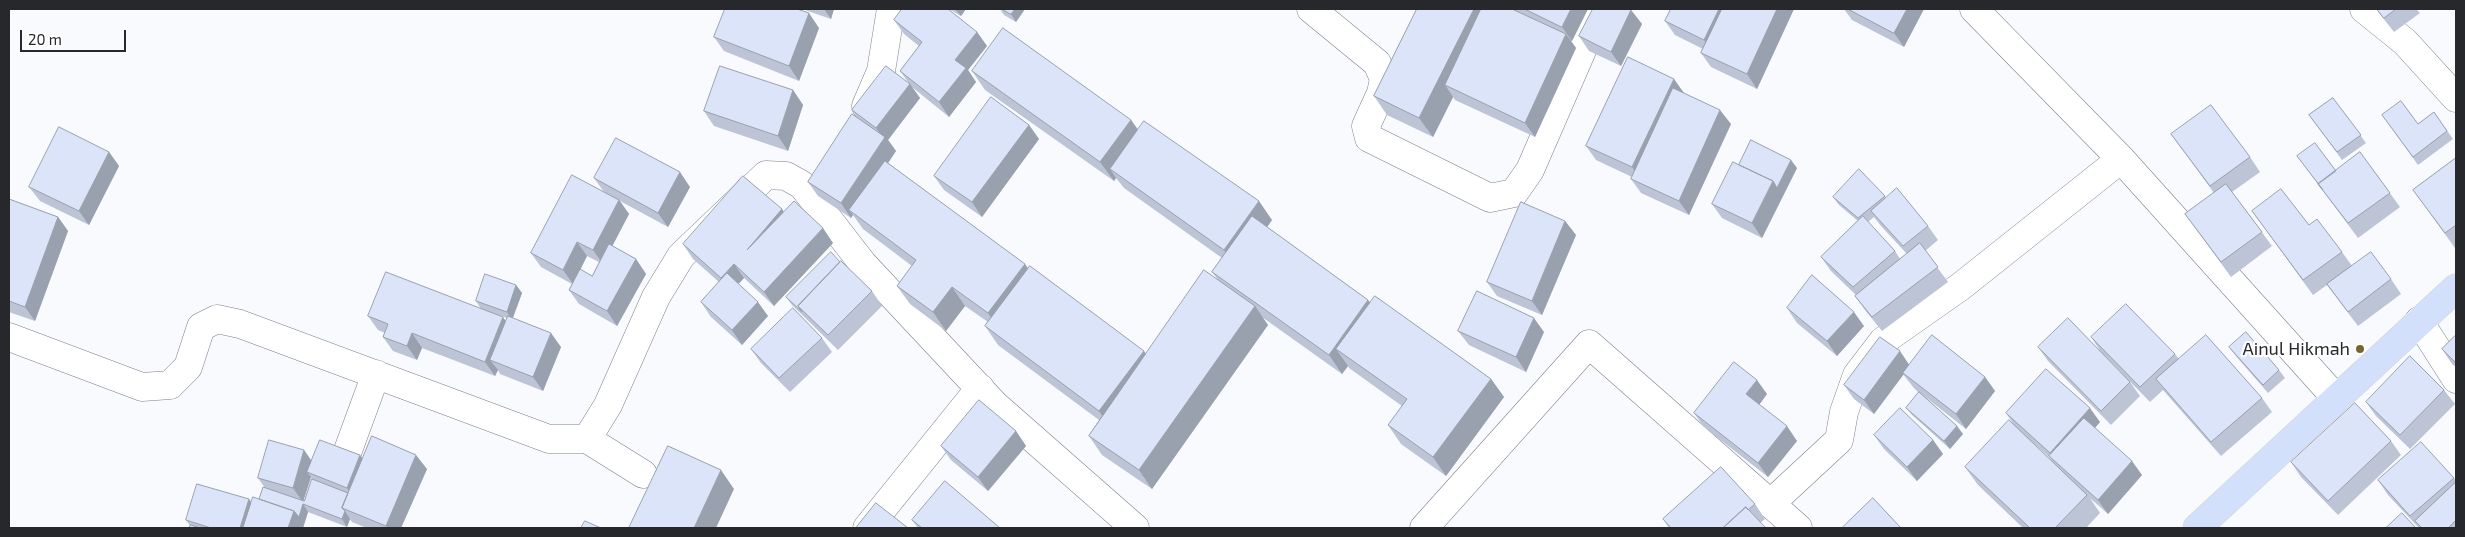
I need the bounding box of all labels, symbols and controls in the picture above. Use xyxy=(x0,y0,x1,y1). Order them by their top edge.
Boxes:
scale bar xyxy=(22,20,129,52)
text: 20 m xyxy=(28,30,62,48)
place label: Ainul Hikmah xyxy=(2243,338,2350,360)
marker: Ainul Hikmah xyxy=(2354,343,2366,355)

